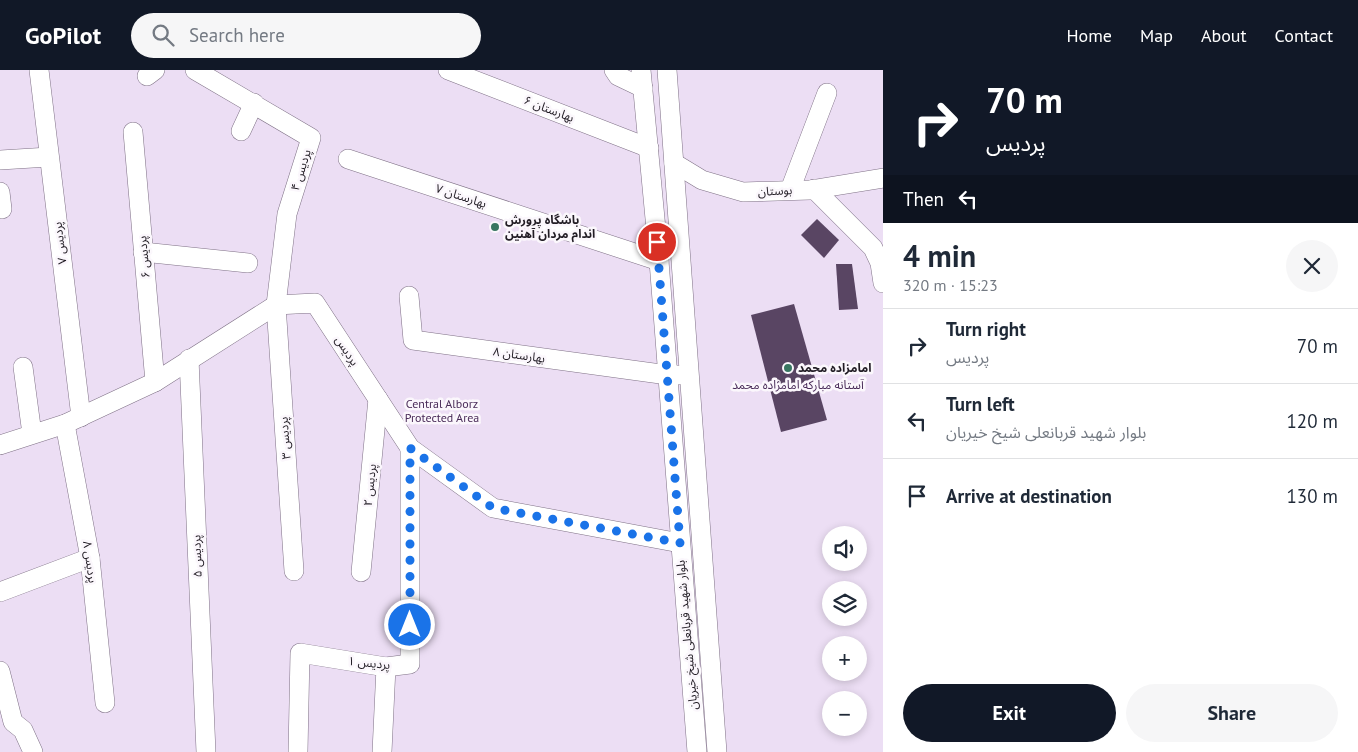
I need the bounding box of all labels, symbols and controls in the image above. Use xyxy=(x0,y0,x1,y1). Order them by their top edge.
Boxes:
search box xyxy=(131,13,481,58)
text: GoPilot xyxy=(25,20,101,51)
icon: search xyxy=(149,21,177,49)
text: Search here xyxy=(189,23,285,47)
text: Home xyxy=(1066,24,1112,47)
text: Map xyxy=(1140,24,1173,47)
text: About xyxy=(1201,24,1247,47)
text: Contact xyxy=(1275,24,1333,47)
text: 70 m xyxy=(986,77,1063,123)
icon: right xyxy=(903,90,968,155)
street label: بهارستان ۶ xyxy=(522,92,576,125)
text: پردیس xyxy=(986,129,1046,157)
street label: پردیس ۴ xyxy=(287,147,315,193)
street label: بهارستان ۷ xyxy=(434,180,488,211)
street label: بوستان xyxy=(757,182,793,199)
icon: left xyxy=(954,185,982,213)
text: Then xyxy=(903,187,944,211)
place label: باشگاه پرورش اندام مردان آهنین xyxy=(505,212,595,243)
street label: پردیس ۷ xyxy=(49,221,71,265)
marker: باشگاه پرورش اندام مردان آهنین xyxy=(489,221,501,233)
pin xyxy=(636,221,678,263)
icon: arrive xyxy=(643,228,671,256)
street label: پردیس ۶ xyxy=(134,235,154,279)
text: 4 min xyxy=(903,236,976,275)
button: close xyxy=(1286,240,1338,292)
text: 320 m · 15:23 xyxy=(903,275,998,295)
text: Turn right xyxy=(946,317,1026,341)
icon: right xyxy=(903,332,931,360)
street label: پردیس xyxy=(331,333,363,369)
text: 70 m xyxy=(1297,334,1338,358)
street label: بهارستان ۸ xyxy=(492,343,546,366)
text: پردیس xyxy=(946,347,989,367)
place label: امامزاده محمد xyxy=(798,360,872,375)
marker: امامزاده محمد xyxy=(782,362,794,374)
park label: آستانه مبارکه امامزاده محمد xyxy=(732,377,864,392)
text: Turn left xyxy=(946,392,1015,416)
park label: Central Alborz Protected Area xyxy=(405,396,479,425)
icon: left xyxy=(903,407,931,435)
text: 120 m xyxy=(1286,409,1338,433)
street label: پردیس ۳ xyxy=(276,416,295,460)
text: بلوار شهید قربانعلی شیخ خیریان xyxy=(946,422,1146,442)
street label: پردیس ۲ xyxy=(360,463,380,507)
icon: arrive xyxy=(903,482,931,510)
text: Arrive at destination xyxy=(946,484,1112,508)
text: 130 m xyxy=(1286,484,1338,508)
map controls xyxy=(822,526,867,736)
button: sound xyxy=(822,526,867,571)
street label: پردیس ۵ xyxy=(188,534,206,578)
street label: پردیس ۸ xyxy=(79,540,101,584)
street label: بلوار شهید قربانعلی شیخ خیریان xyxy=(672,559,703,711)
button: layers xyxy=(822,581,867,626)
position arrow xyxy=(383,598,435,650)
button: + xyxy=(822,636,867,681)
street label: پردیس ۱ xyxy=(347,653,391,673)
button: Exit xyxy=(903,684,1116,742)
button: Share xyxy=(1126,684,1338,742)
button: − xyxy=(822,691,867,736)

